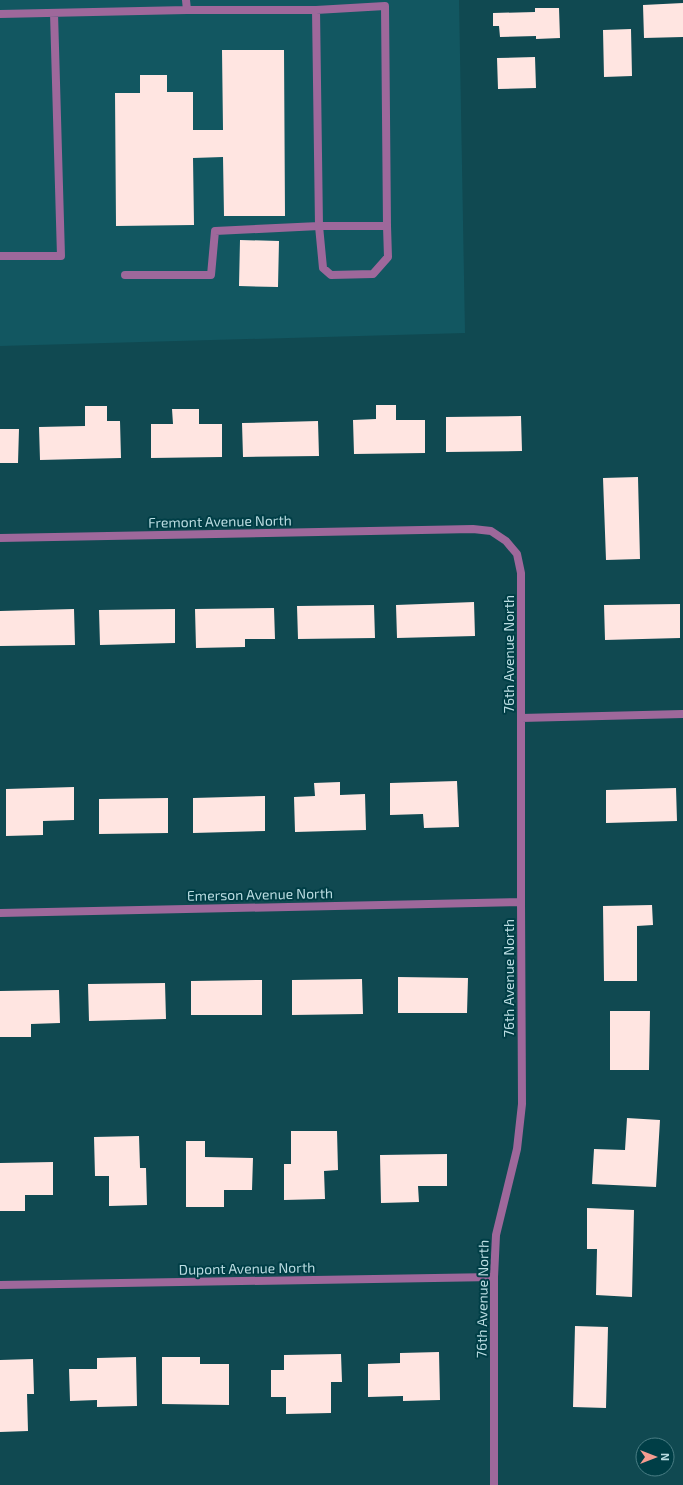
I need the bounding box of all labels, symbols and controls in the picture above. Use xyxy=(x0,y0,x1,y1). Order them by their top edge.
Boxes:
street label: Fremont Avenue North xyxy=(148,511,292,531)
street label: 76th Avenue North xyxy=(500,595,517,713)
street label: Emerson Avenue North xyxy=(187,884,333,904)
street label: 76th Avenue North xyxy=(500,919,517,1037)
street label: 76th Avenue North xyxy=(472,1240,492,1358)
street label: Dupont Avenue North xyxy=(179,1258,315,1278)
north arrow xyxy=(635,1437,675,1477)
text: N xyxy=(659,1453,672,1461)

